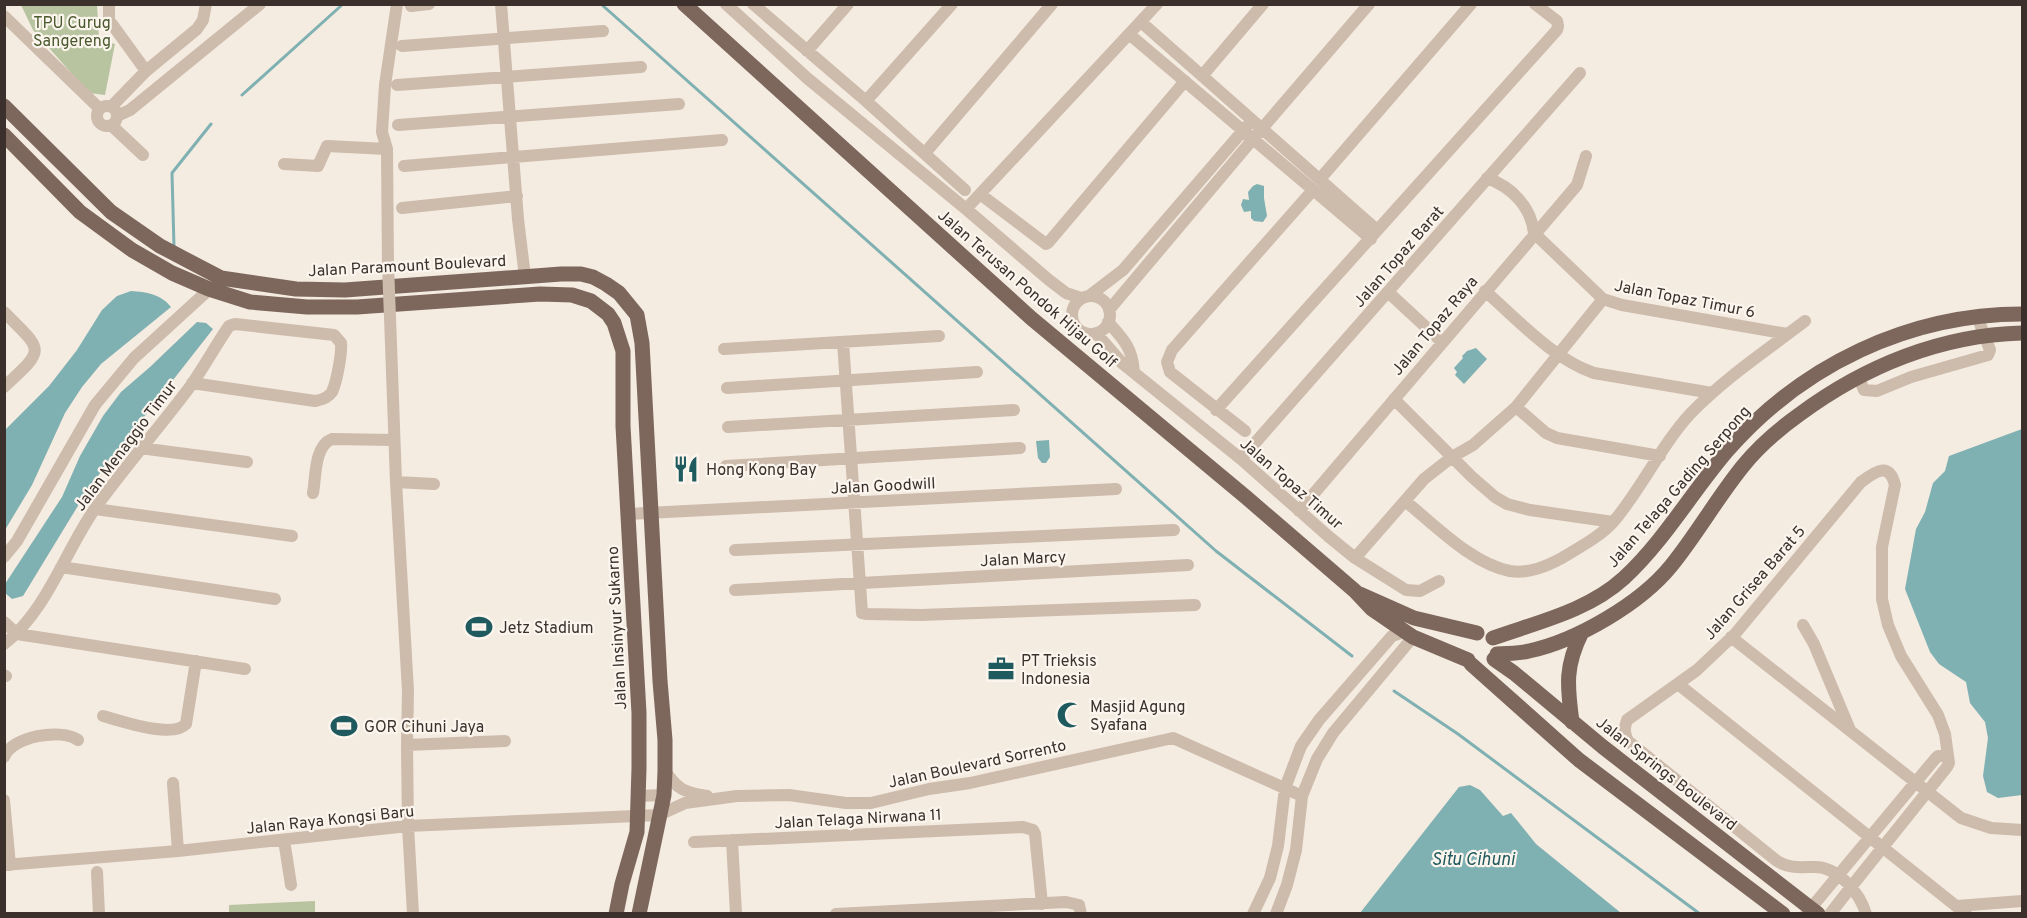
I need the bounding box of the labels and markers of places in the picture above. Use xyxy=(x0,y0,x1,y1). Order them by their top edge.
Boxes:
restaurant icon: Hong Kong Bay xyxy=(671,454,701,484)
place label: Hong Kong Bay xyxy=(706,461,817,481)
sports icon: Jetz Stadium xyxy=(464,612,494,642)
place label: Jetz Stadium xyxy=(499,619,594,639)
place label: PT Trieksis Indonesia xyxy=(1021,652,1097,690)
office icon: PT Trieksis Indonesia xyxy=(986,654,1016,684)
place label: Masjid Agung Syafana xyxy=(1090,698,1186,736)
mosque icon: Masjid Agung Syafana xyxy=(1055,700,1085,730)
sports icon: GOR Cihuni Jaya xyxy=(329,711,359,741)
place label: GOR Cihuni Jaya xyxy=(364,718,484,738)

